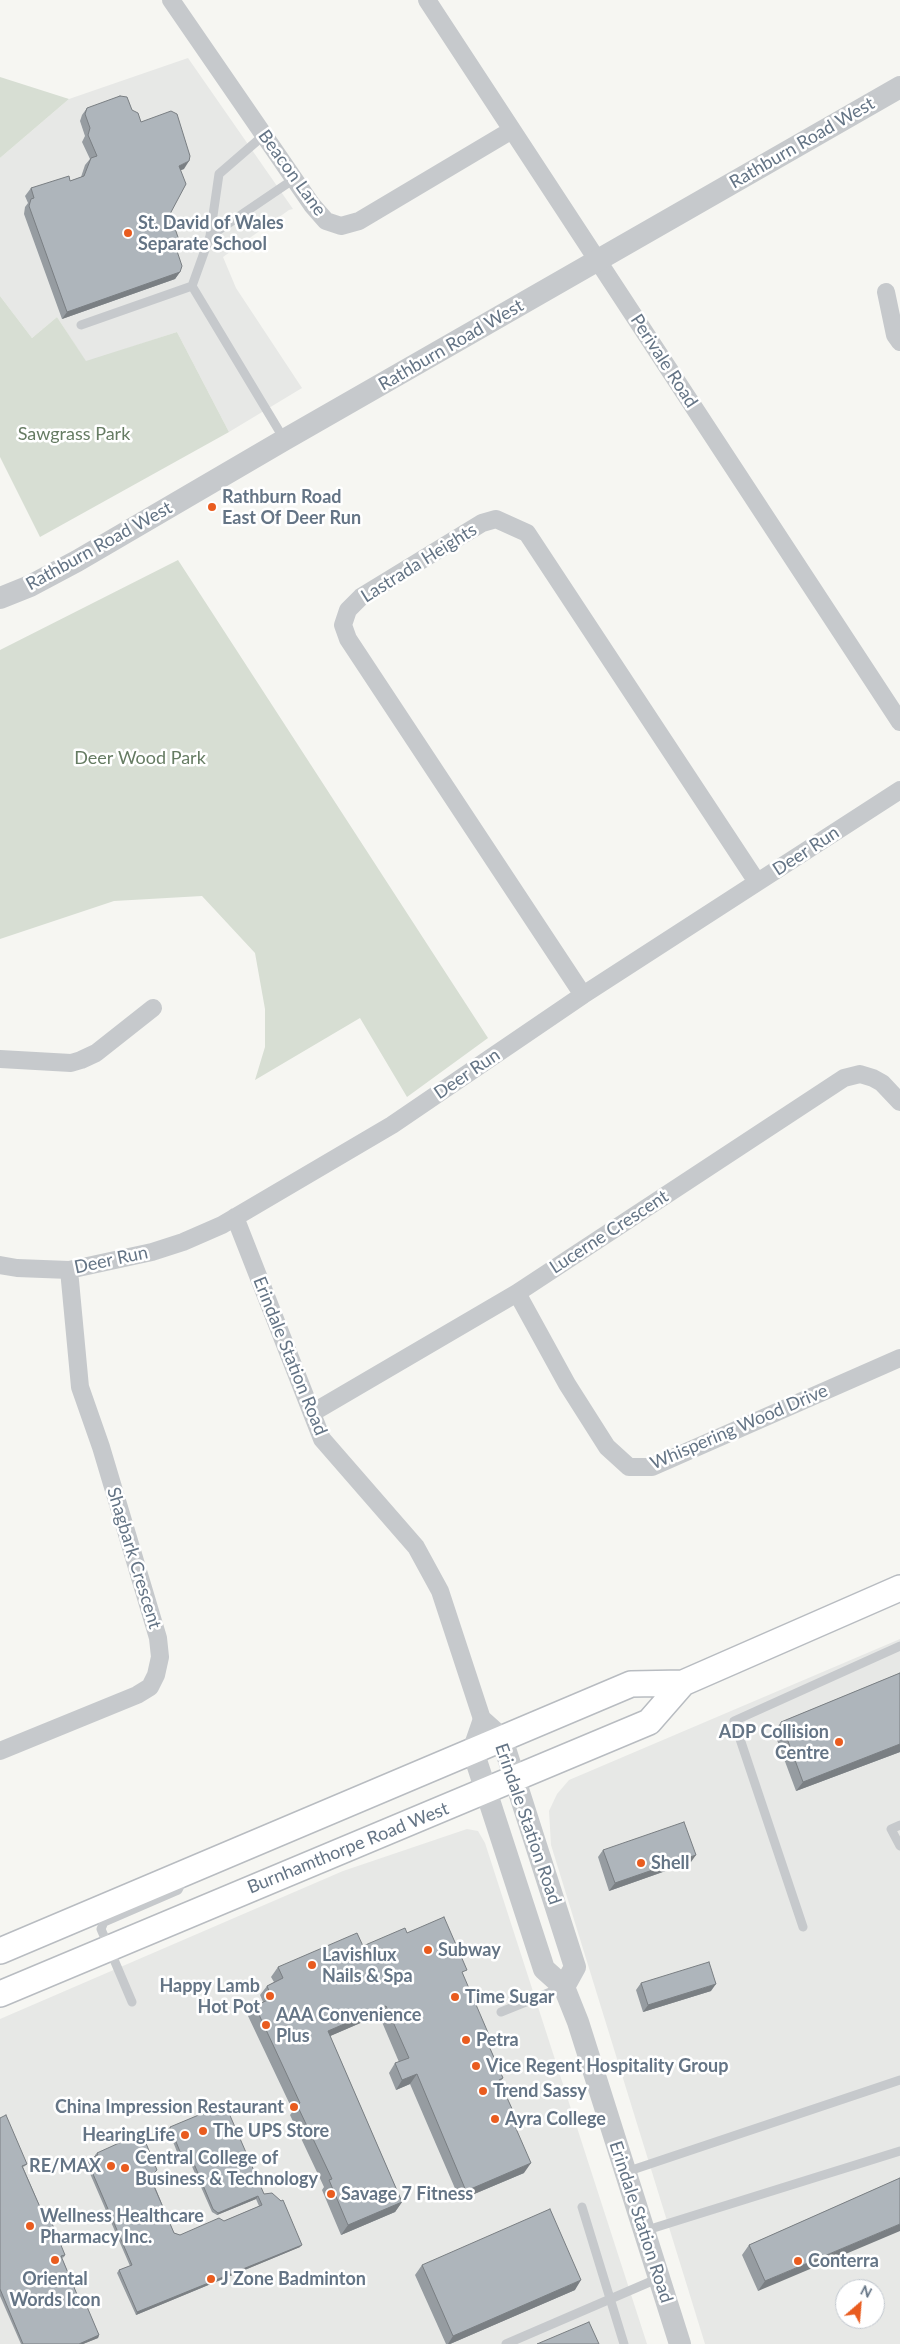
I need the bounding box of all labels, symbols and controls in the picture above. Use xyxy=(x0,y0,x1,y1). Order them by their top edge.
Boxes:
street label: Rathburn Road West xyxy=(726,93,878,193)
street label: Beacon Lane xyxy=(254,126,330,220)
place label: St. David of Wales Separate School xyxy=(138,212,284,254)
marker: St. David of Wales Separate School xyxy=(122,227,134,239)
street label: Rathburn Road West xyxy=(375,295,527,395)
street label: Perivale Road xyxy=(626,310,702,412)
park label: Sawgrass Park xyxy=(18,423,130,445)
place label: Rathburn Road East Of Deer Run xyxy=(222,486,361,528)
street label: Rathburn Road West xyxy=(22,497,176,595)
marker: Rathburn Road East Of Deer Run xyxy=(206,501,218,513)
street label: Lastrada Heights xyxy=(357,519,481,607)
park label: Deer Wood Park xyxy=(74,747,206,769)
street label: Deer Run xyxy=(769,822,843,880)
street label: Deer Run xyxy=(430,1044,504,1104)
street label: Lucerne Crescent xyxy=(546,1186,672,1278)
street label: Deer Run xyxy=(72,1242,150,1278)
street label: Erindale Station Road xyxy=(248,1274,332,1438)
street label: Whispering Wood Drive xyxy=(647,1380,831,1474)
street label: Shagbark Crescent xyxy=(102,1485,166,1631)
place label: ADP Collision Centre xyxy=(719,1721,829,1764)
marker: ADP Collision Centre xyxy=(833,1736,845,1748)
street label: Erindale Station Road xyxy=(490,1741,566,1907)
street label: Burnhamthorpe Road West xyxy=(244,1798,452,1898)
place label: Shell xyxy=(651,1852,689,1874)
marker: Shell xyxy=(635,1857,647,1869)
place label: Subway xyxy=(438,1939,501,1961)
place label: Lavishlux Nails & Spa xyxy=(322,1944,413,1986)
marker: Subway xyxy=(422,1944,434,1956)
marker: Lavishlux Nails & Spa xyxy=(306,1959,318,1971)
place label: Happy Lamb Hot Pot xyxy=(159,1975,260,2018)
place label: Time Sugar xyxy=(465,1986,555,2008)
marker: Happy Lamb Hot Pot xyxy=(264,1990,276,2002)
marker: Time Sugar xyxy=(449,1991,461,2003)
place label: AAA Convenience Plus xyxy=(276,2004,421,2046)
marker: AAA Convenience Plus xyxy=(260,2019,272,2031)
place label: Petra xyxy=(476,2029,519,2051)
marker: Petra xyxy=(460,2034,472,2046)
place label: Vice Regent Hospitality Group xyxy=(486,2055,728,2077)
marker: Vice Regent Hospitality Group xyxy=(470,2060,482,2072)
place label: Trend Sassy xyxy=(493,2080,587,2102)
marker: Trend Sassy xyxy=(477,2085,489,2097)
place label: China Impression Restaurant xyxy=(55,2096,284,2118)
marker: China Impression Restaurant xyxy=(288,2101,300,2113)
place label: Ayra College xyxy=(505,2108,606,2130)
marker: Ayra College xyxy=(489,2113,501,2125)
place label: The UPS Store xyxy=(213,2120,329,2142)
place label: HearingLife xyxy=(82,2124,175,2146)
marker: The UPS Store xyxy=(197,2125,209,2137)
marker: HearingLife xyxy=(179,2129,191,2141)
street label: Erindale Station Road xyxy=(605,2138,677,2306)
place label: Central College of Business & Technology xyxy=(135,2147,318,2190)
place label: RE/MAX xyxy=(29,2155,101,2177)
marker: RE/MAX xyxy=(105,2160,117,2172)
marker: Central College of Business & Technology xyxy=(119,2162,131,2174)
place label: Savage 7 Fitness xyxy=(341,2183,473,2205)
marker: Savage 7 Fitness xyxy=(325,2188,337,2200)
place label: Wellness Healthcare Pharmacy Inc. xyxy=(40,2205,204,2248)
marker: Wellness Healthcare Pharmacy Inc. xyxy=(24,2220,36,2232)
place label: Conterra xyxy=(808,2250,879,2272)
marker: Oriental Words Icon xyxy=(49,2254,61,2266)
marker: Conterra xyxy=(792,2255,804,2267)
place label: Oriental Words Icon xyxy=(9,2268,101,2310)
place label: J Zone Badminton xyxy=(221,2268,366,2290)
marker: J Zone Badminton xyxy=(205,2273,217,2285)
north arrow xyxy=(835,2279,885,2329)
text: N xyxy=(858,2281,875,2301)

